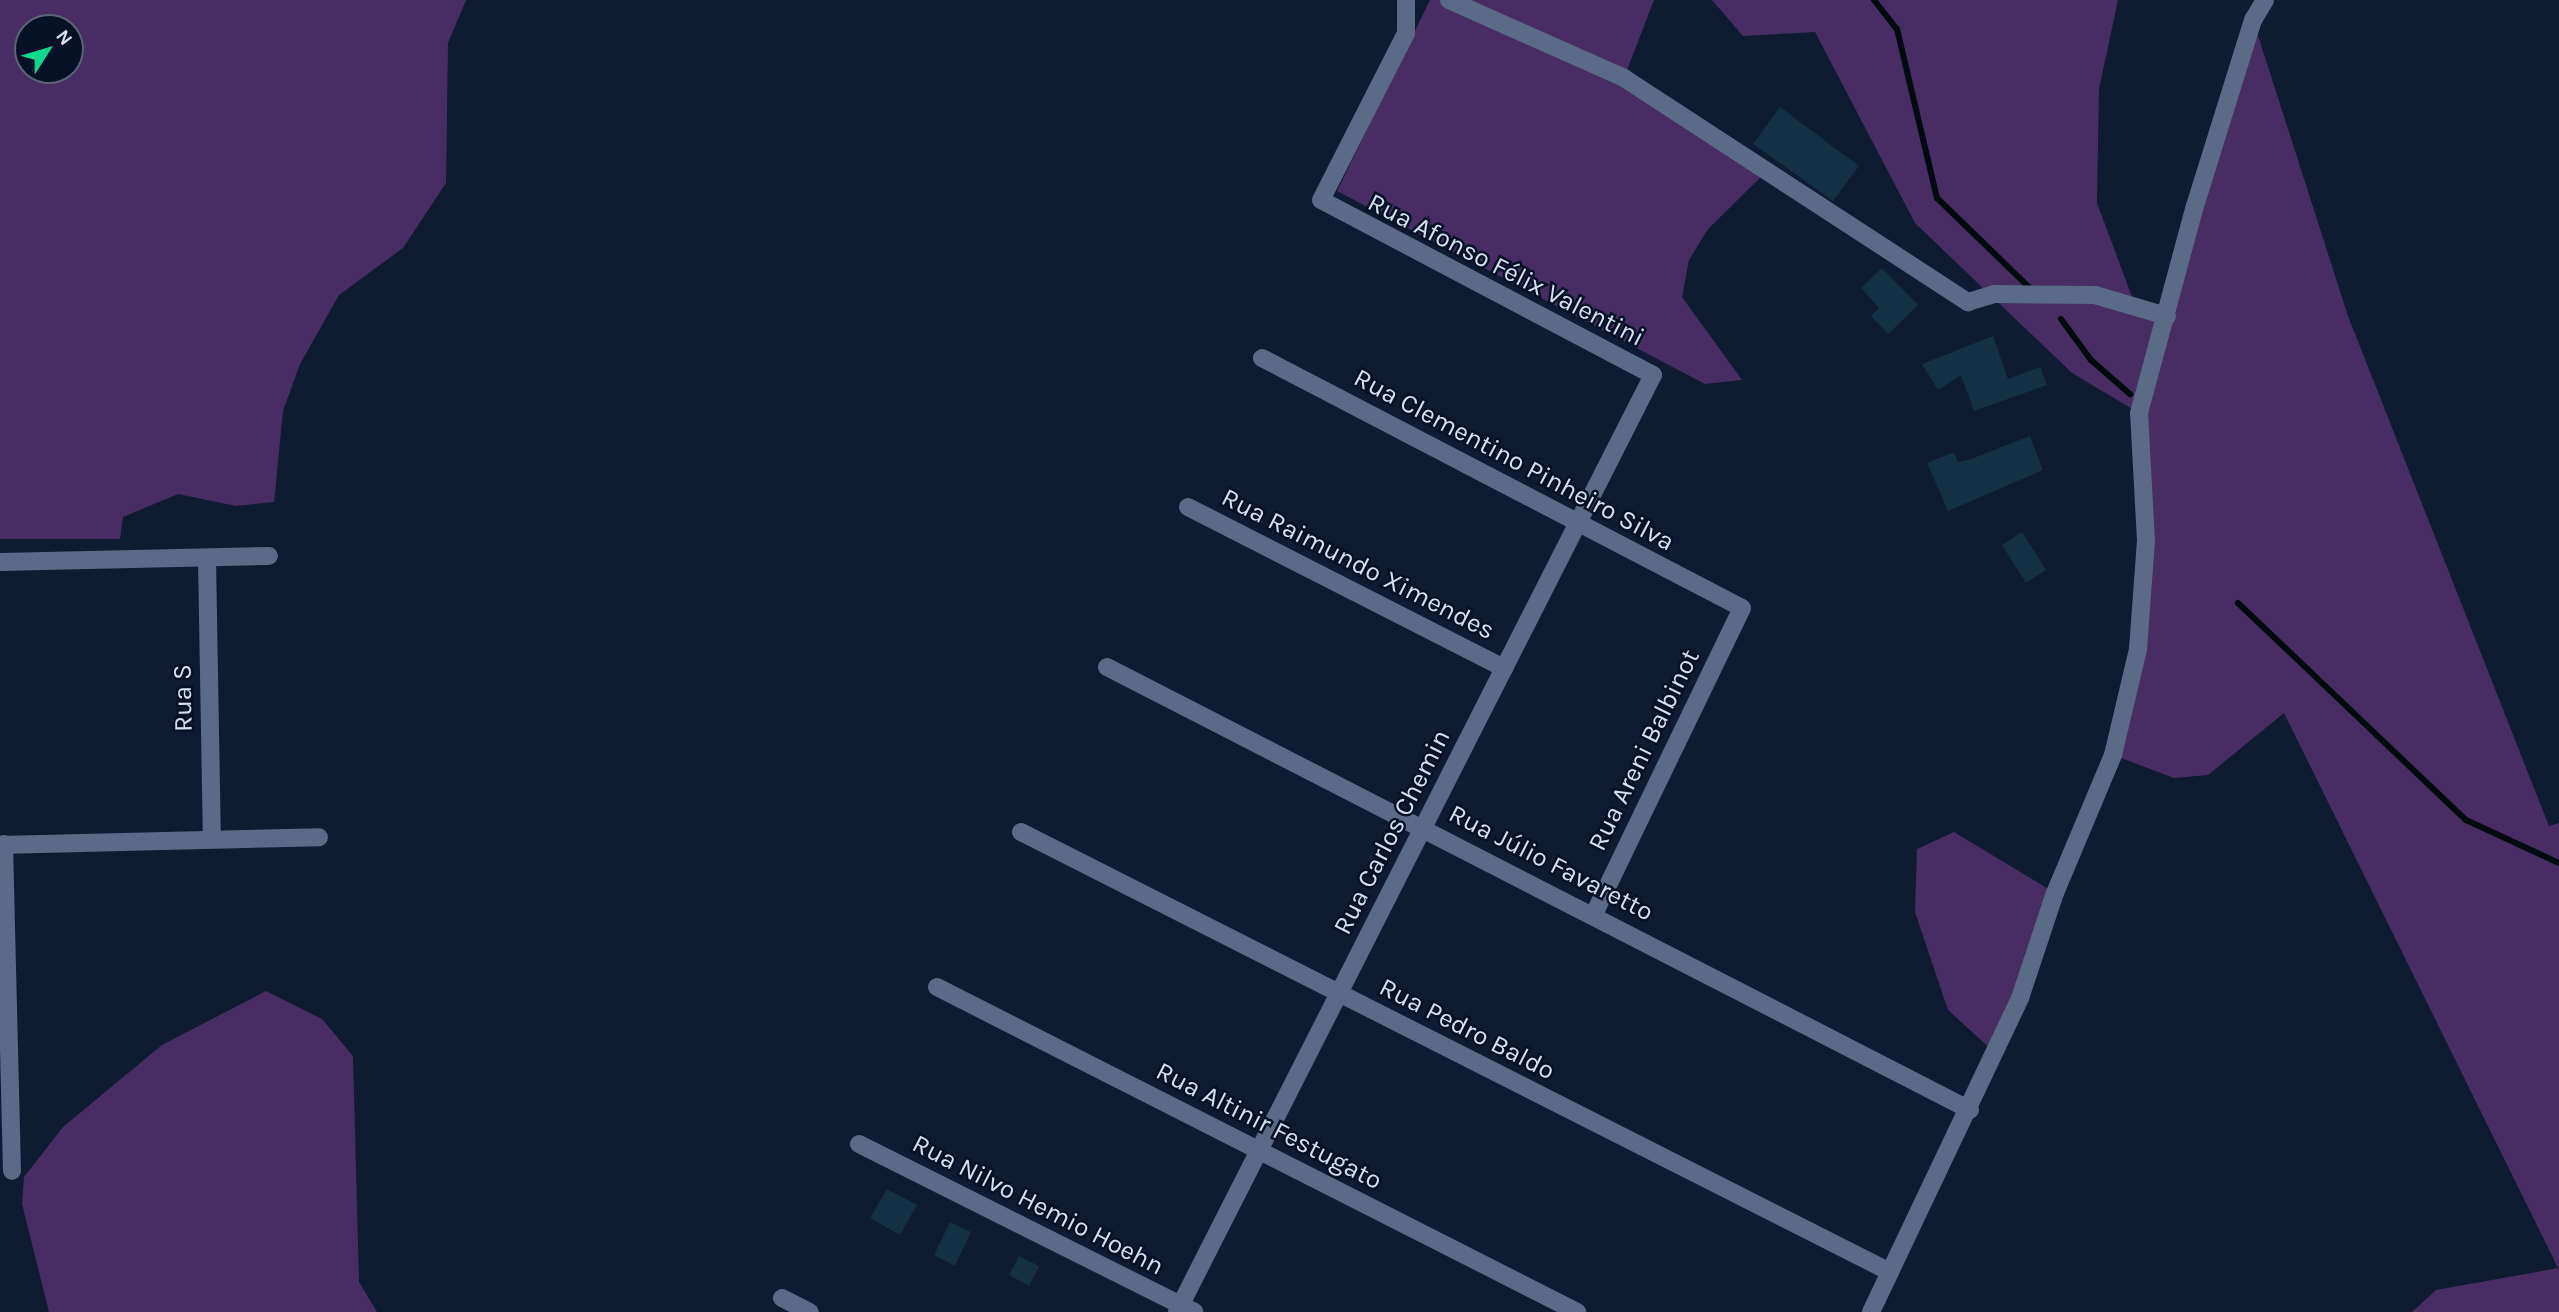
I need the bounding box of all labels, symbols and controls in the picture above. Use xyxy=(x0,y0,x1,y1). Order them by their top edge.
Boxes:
north arrow xyxy=(14,14,84,84)
text: N xyxy=(51,26,77,50)
street label: Rua Afonso Félix Valentini xyxy=(1363,187,1649,353)
street label: Rua Clementino Pinheiro Silva xyxy=(1349,362,1679,558)
street label: Rua Raimundo Ximendes xyxy=(1216,482,1500,646)
street label: Rua Areni Balbinot xyxy=(1582,644,1706,856)
street label: Rua S xyxy=(167,664,199,732)
street label: Rua Carlos Chemin xyxy=(1327,724,1457,940)
street label: Rua Júlio Favaretto xyxy=(1444,798,1658,928)
street label: Rua Pedro Baldo xyxy=(1374,971,1560,1087)
street label: Rua Altinir Festugato xyxy=(1151,1056,1387,1196)
street label: Rua Nilvo Hemio Hoehn xyxy=(907,1128,1169,1282)

